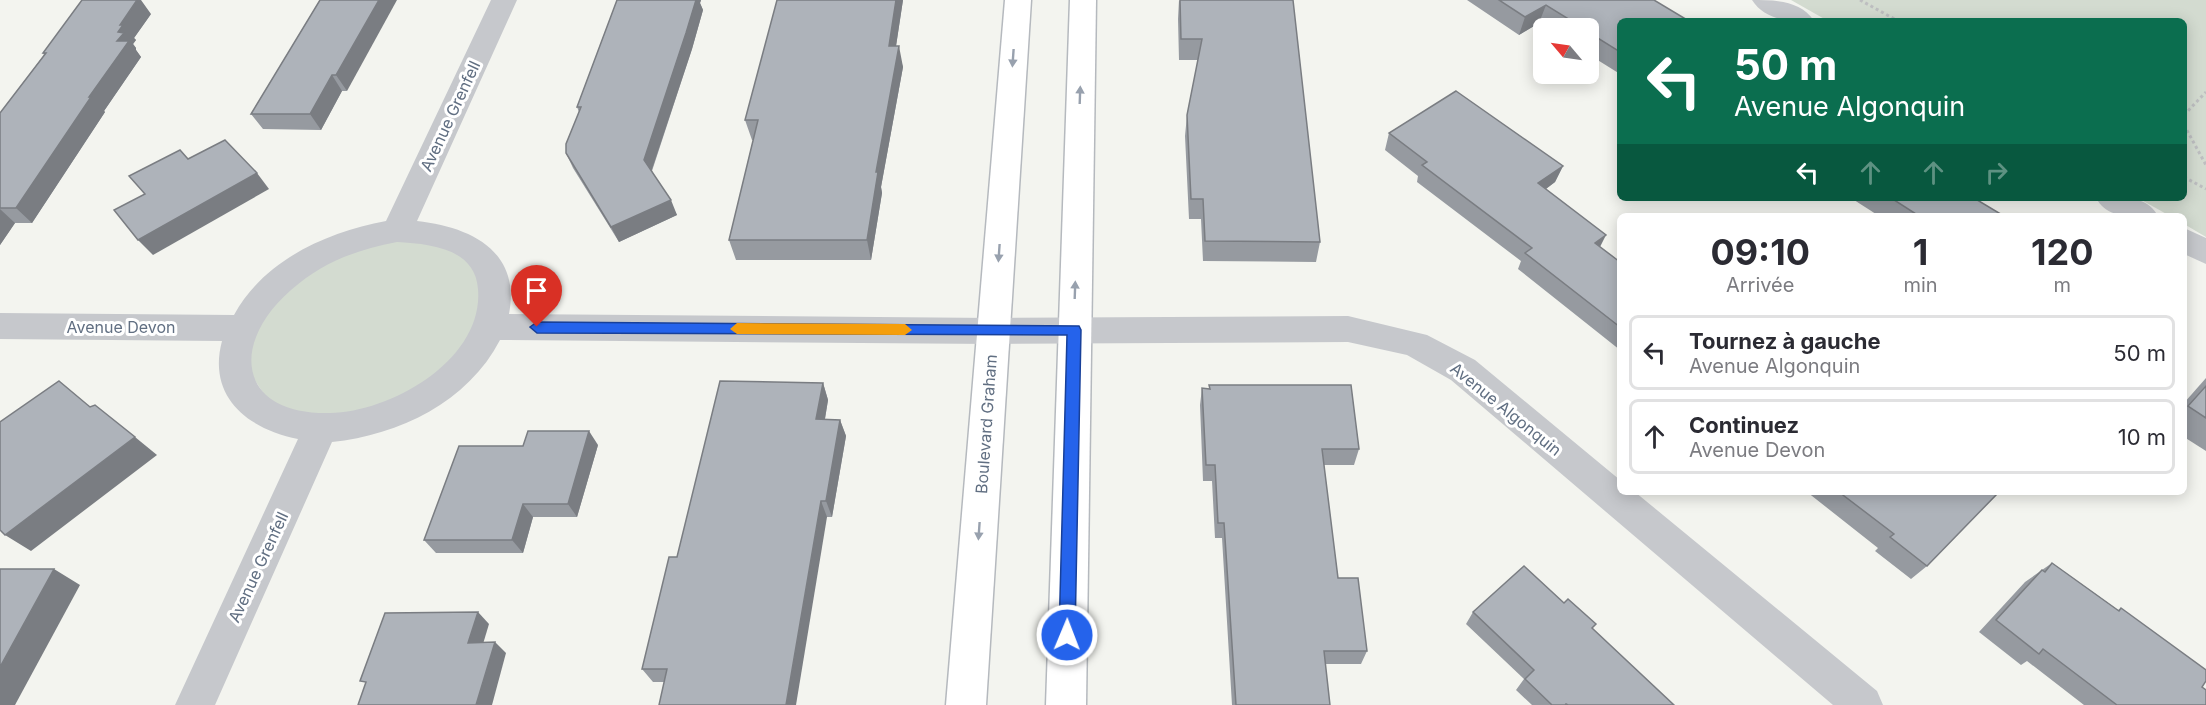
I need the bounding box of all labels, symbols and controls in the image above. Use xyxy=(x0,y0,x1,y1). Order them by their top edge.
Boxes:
north arrow xyxy=(1533,18,1599,84)
map controls xyxy=(1533,18,1599,84)
text: 50 m xyxy=(1734,39,1837,90)
icon: left xyxy=(1635,42,1713,120)
one-way arrow xyxy=(1009,49,1018,68)
street label: Avenue Grenfell xyxy=(416,58,484,174)
one-way arrow xyxy=(1076,85,1085,104)
text: Avenue Algonquin xyxy=(1734,90,1965,123)
icon: left xyxy=(1791,156,1824,189)
icon: ahead xyxy=(1854,156,1887,189)
icon: ahead xyxy=(1917,156,1950,189)
icon: right xyxy=(1980,156,2013,189)
text: 09:10 xyxy=(1710,230,1810,274)
text: 1 xyxy=(1913,230,1928,274)
text: 120 xyxy=(2031,230,2094,274)
one-way arrow xyxy=(994,243,1004,262)
pin xyxy=(511,265,562,327)
text: Arrivée xyxy=(1726,273,1794,297)
text: min xyxy=(1903,273,1938,297)
text: m xyxy=(2054,273,2071,297)
icon: arrive xyxy=(520,274,553,307)
one-way arrow xyxy=(1070,280,1080,299)
street label: Avenue Devon xyxy=(67,317,176,337)
text: Tournez à gauche xyxy=(1689,328,1881,354)
icon: left xyxy=(1638,336,1671,369)
text: 50 m xyxy=(2113,340,2166,366)
street label: Boulevard Graham xyxy=(971,354,1001,494)
text: Avenue Algonquin xyxy=(1689,354,1860,378)
street label: Avenue Algonquin xyxy=(1446,358,1566,460)
text: Continuez xyxy=(1689,412,1799,438)
icon: ahead xyxy=(1638,420,1671,453)
text: 10 m xyxy=(2118,424,2166,450)
text: Avenue Devon xyxy=(1689,438,1825,462)
street label: Avenue Grenfell xyxy=(224,509,292,625)
one-way arrow xyxy=(974,522,983,541)
position arrow xyxy=(1035,603,1099,667)

